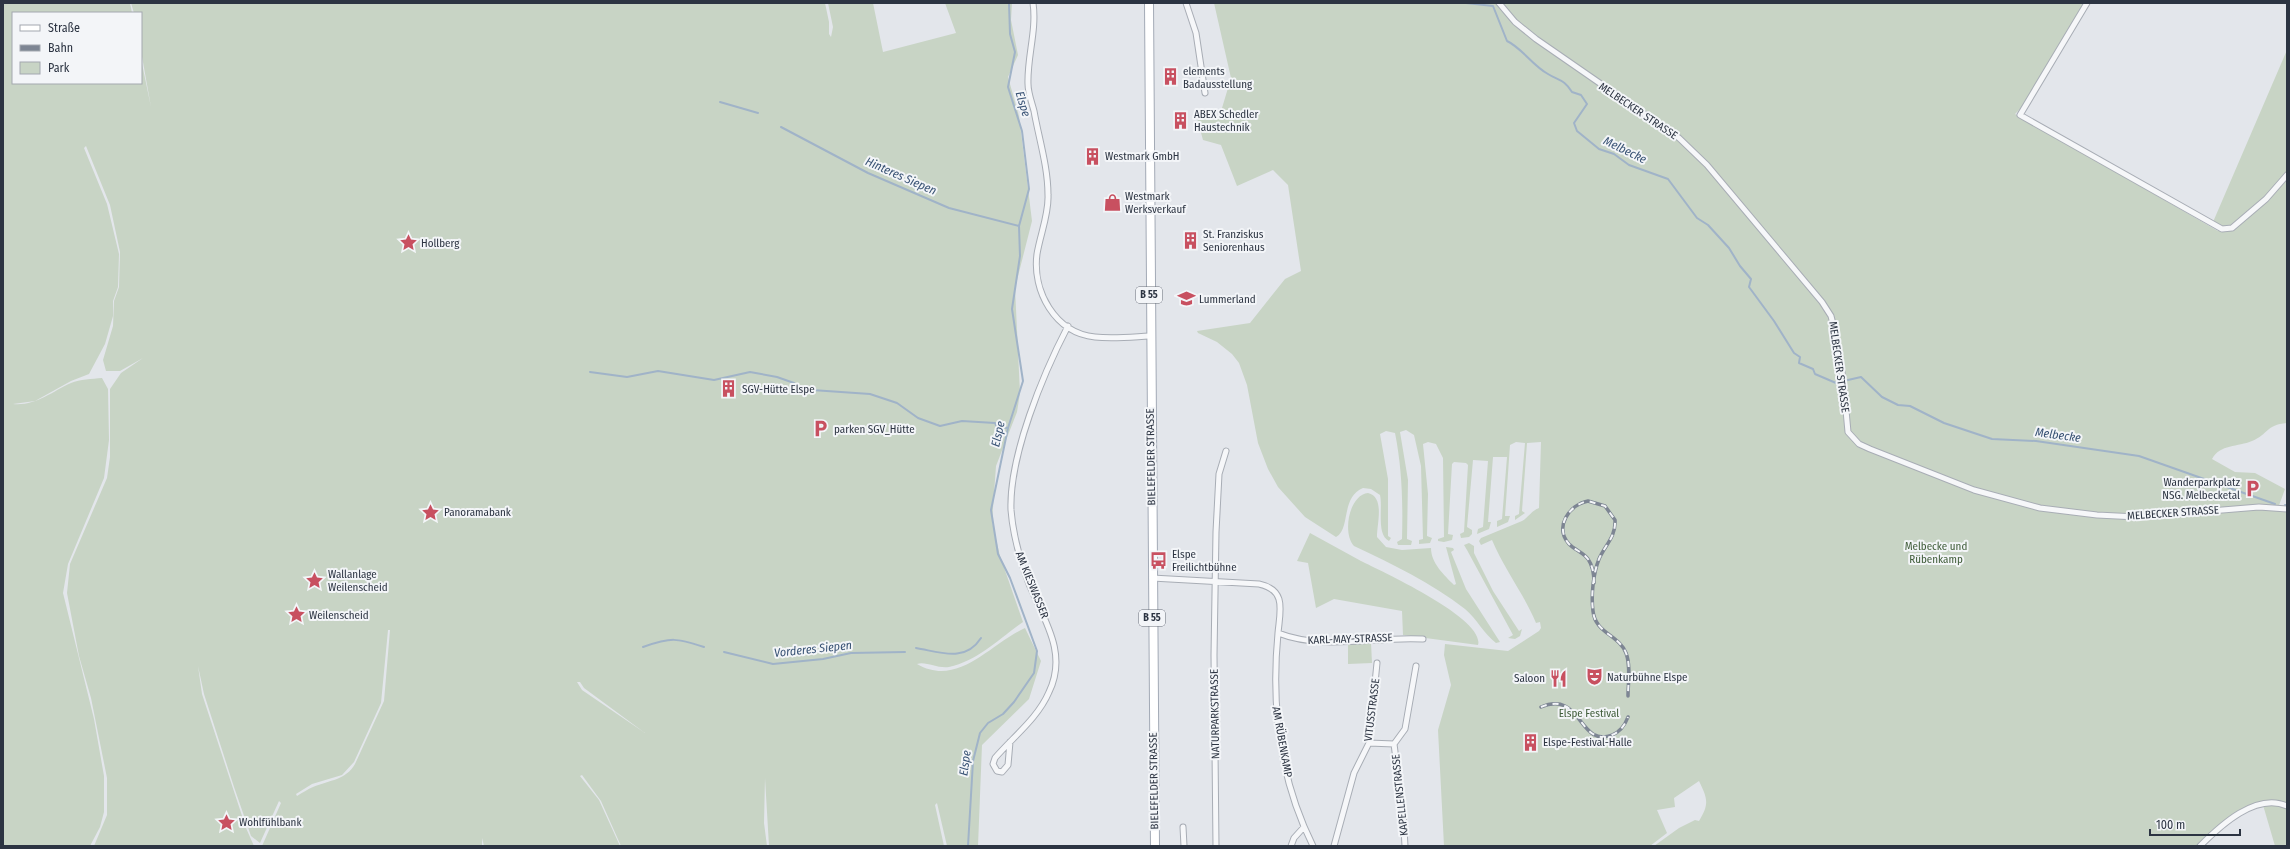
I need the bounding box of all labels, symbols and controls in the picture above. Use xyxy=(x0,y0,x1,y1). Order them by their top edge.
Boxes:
legend xyxy=(12,12,142,84)
text: Straße xyxy=(48,21,80,35)
text: Bahn xyxy=(48,41,73,55)
text: Park xyxy=(48,61,70,75)
place label: elements Badausstellung xyxy=(1183,65,1253,91)
building icon: elements Badausstellung xyxy=(1160,67,1180,87)
street label: MELBECKER STRASSE xyxy=(1596,80,1680,142)
water label: Elspe xyxy=(1013,90,1034,119)
place label: ABEX Schedler Haustechnik xyxy=(1194,108,1258,134)
building icon: ABEX Schedler Haustechnik xyxy=(1171,110,1191,130)
water label: Melbecke xyxy=(1601,134,1649,167)
building icon: Westmark GmbH xyxy=(1082,146,1102,166)
place label: Westmark GmbH xyxy=(1105,150,1180,163)
water label: Hinteres Siepen xyxy=(863,154,939,198)
place label: Westmark Werksverkauf xyxy=(1125,190,1186,216)
shop icon: Westmark Werksverkauf xyxy=(1102,192,1122,212)
place label: St. Franziskus Seniorenhaus xyxy=(1203,228,1265,254)
building icon: St. Franziskus Seniorenhaus xyxy=(1180,230,1200,250)
place icon: Hollberg xyxy=(398,233,418,253)
place label: Hollberg xyxy=(421,237,460,250)
road number: B 55 xyxy=(1136,287,1162,303)
school or university icon: Lummerland xyxy=(1176,289,1196,309)
place label: Lummerland xyxy=(1199,293,1256,306)
street label: MELBECKER STRASSE xyxy=(1826,321,1852,413)
building icon: SGV-Hütte Elspe xyxy=(719,379,739,399)
place label: SGV-Hütte Elspe xyxy=(742,383,815,396)
street label: BIELEFELDER STRASSE xyxy=(1144,408,1158,506)
parking icon: parken SGV_Hütte xyxy=(811,419,831,439)
water label: Elspe xyxy=(988,420,1008,448)
place label: parken SGV_Hütte xyxy=(834,423,915,436)
water label: Melbecke xyxy=(2034,425,2082,445)
place label: Wanderparkplatz NSG. Melbecketal xyxy=(2162,476,2241,502)
parking icon: Wanderparkplatz NSG. Melbecketal xyxy=(2243,478,2263,498)
place icon: Panoramabank xyxy=(421,502,441,522)
street label: MELBECKER STRASSE xyxy=(2127,503,2219,523)
place label: Panoramabank xyxy=(444,506,512,519)
park label: Melbecke und Rübenkamp xyxy=(1905,540,1967,566)
place label: Elspe Freilichtbühne xyxy=(1172,548,1237,574)
street label: AM KIESWASSER xyxy=(1013,550,1051,620)
bus stop icon: Elspe Freilichtbühne xyxy=(1149,550,1169,570)
place label: Wallanlage Weilenscheid xyxy=(328,568,388,594)
place icon: Wallanlage Weilenscheid xyxy=(305,570,325,590)
place icon: Weilenscheid xyxy=(286,605,306,625)
place label: Weilenscheid xyxy=(309,609,369,622)
road number: B 55 xyxy=(1139,610,1165,626)
street label: KARL-MAY-STRASSE xyxy=(1307,631,1393,647)
water label: Vorderes Siepen xyxy=(773,638,853,660)
theatre icon: Naturbühne Elspe xyxy=(1584,667,1604,687)
restaurant icon: Saloon xyxy=(1548,668,1568,688)
street label: NATURPARKSTRASSE xyxy=(1208,669,1222,759)
place label: Naturbühne Elspe xyxy=(1607,671,1687,684)
place label: Saloon xyxy=(1514,672,1545,685)
street label: VITUSSTRASSE xyxy=(1362,678,1382,742)
street label: AM RÜBENKAMP xyxy=(1269,706,1295,779)
park label: Elspe Festival xyxy=(1559,707,1619,720)
street label: BIELEFELDER STRASSE xyxy=(1147,732,1161,830)
building icon: Elspe-Festival-Halle xyxy=(1520,732,1540,752)
place label: Elspe-Festival-Halle xyxy=(1543,736,1632,749)
water label: Elspe xyxy=(956,749,974,777)
street label: KAPELLENSTRASSE xyxy=(1389,753,1411,837)
scale bar xyxy=(2150,811,2240,837)
place icon: Wohlfühlbank xyxy=(216,812,236,832)
place label: Wohlfühlbank xyxy=(239,816,302,829)
text: 100 m xyxy=(2156,818,2185,832)

